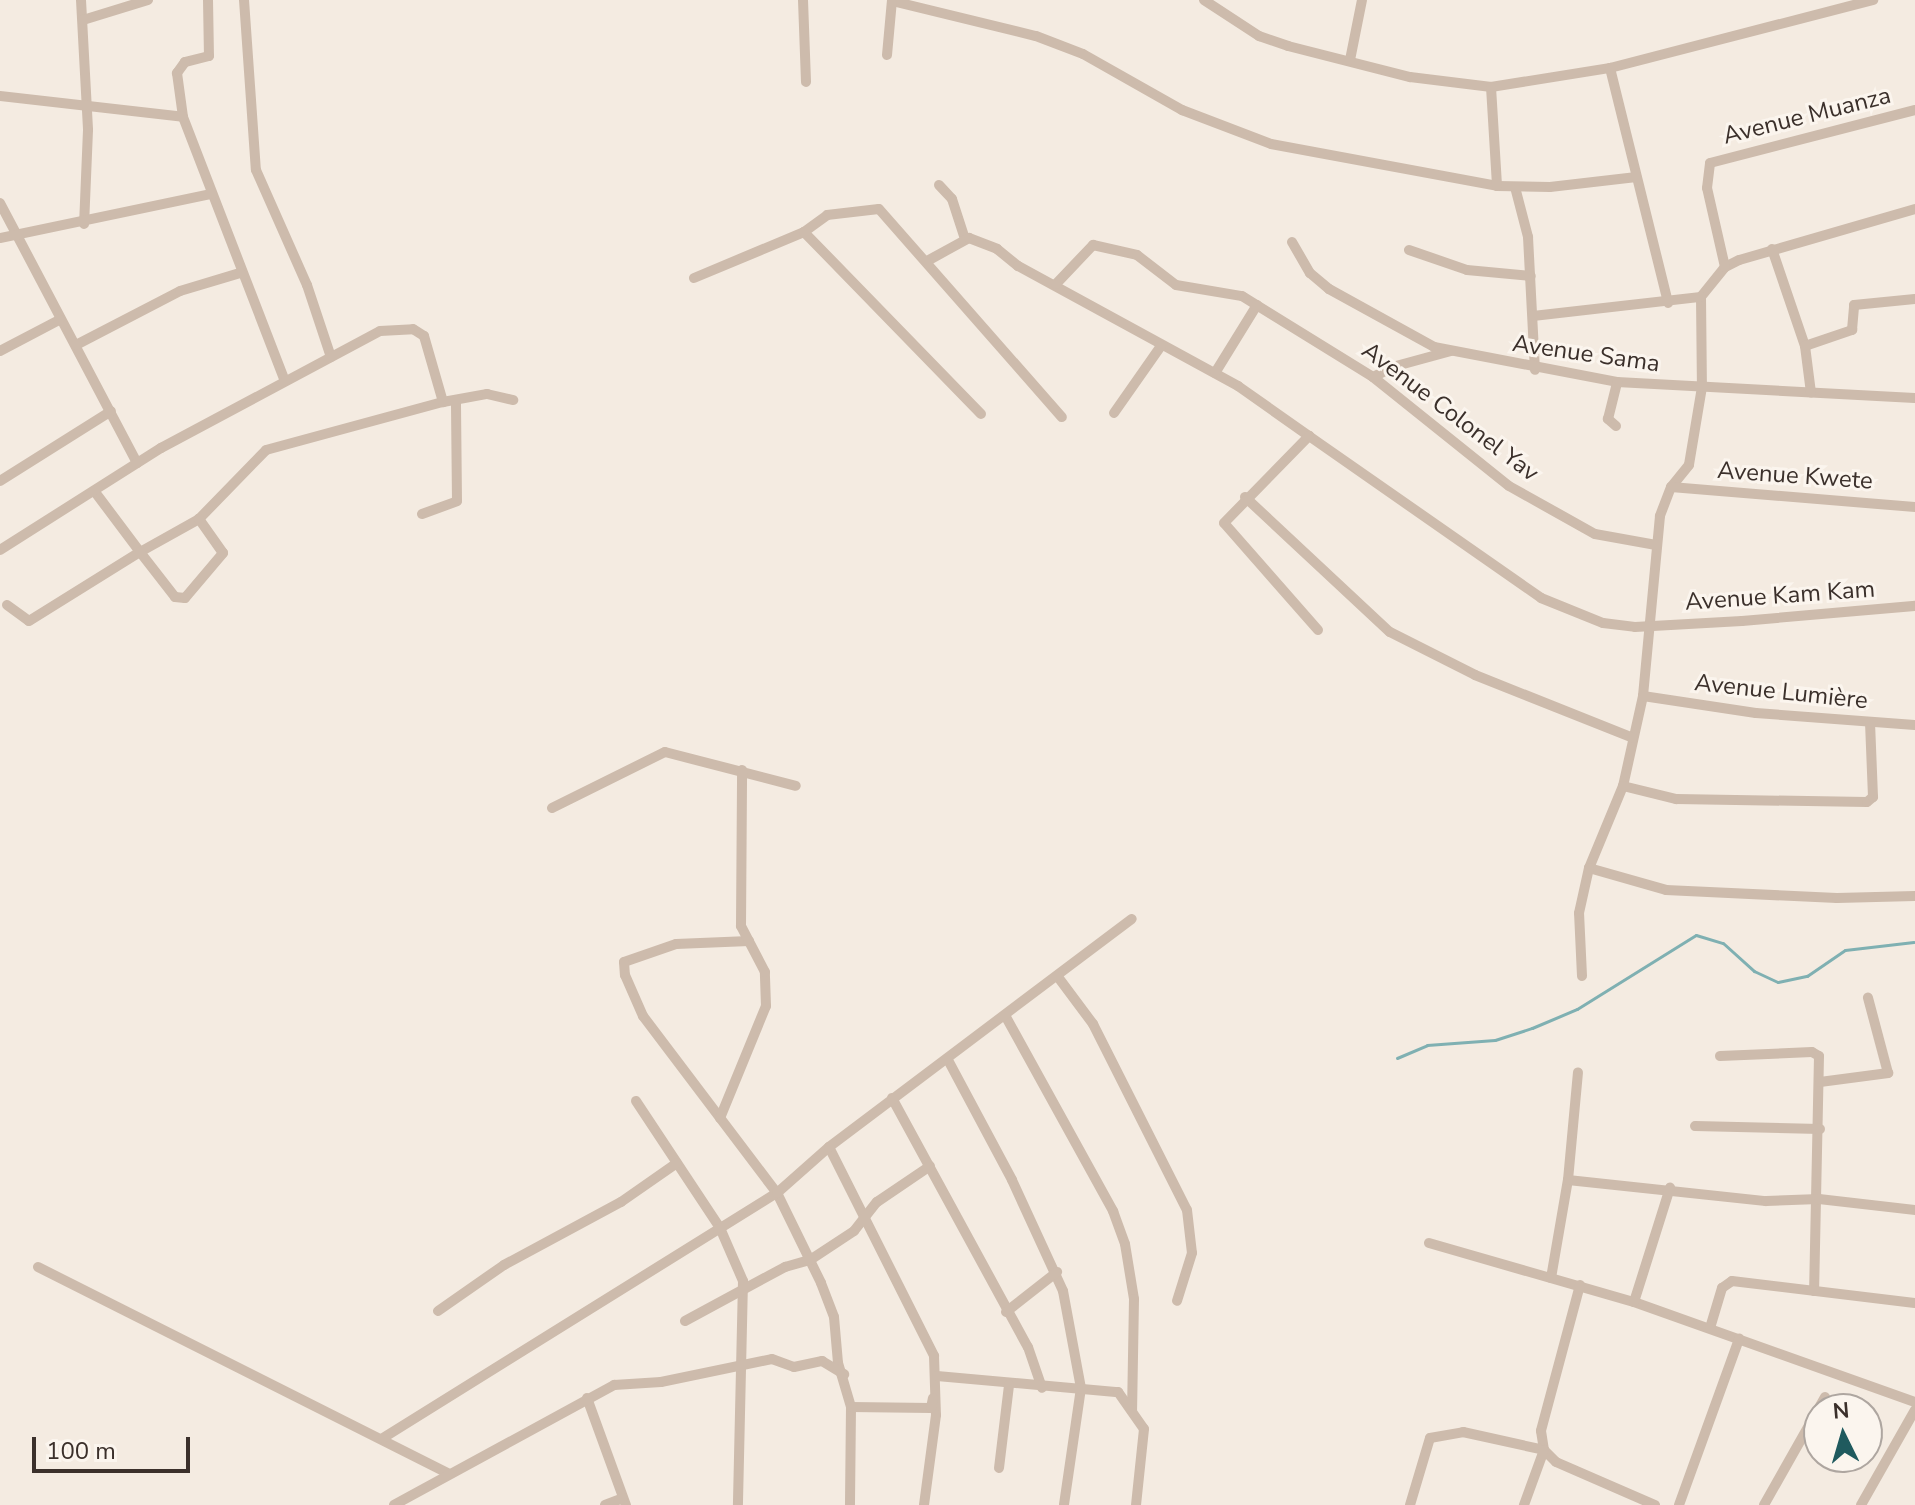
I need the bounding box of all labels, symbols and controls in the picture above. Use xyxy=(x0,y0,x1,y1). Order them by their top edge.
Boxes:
street label: Avenue Muanza xyxy=(1720,81,1894,151)
street label: Avenue Sama xyxy=(1510,329,1662,379)
street label: Avenue Colonel Yav xyxy=(1356,336,1544,488)
street label: Avenue Kwete xyxy=(1716,456,1874,496)
street label: Avenue Kam Kam xyxy=(1684,575,1876,617)
street label: Avenue Lumière xyxy=(1693,669,1869,715)
north arrow xyxy=(1803,1393,1883,1473)
text: N xyxy=(1832,1395,1851,1427)
scale bar xyxy=(36,1421,194,1471)
text: 100 m xyxy=(46,1435,116,1467)

